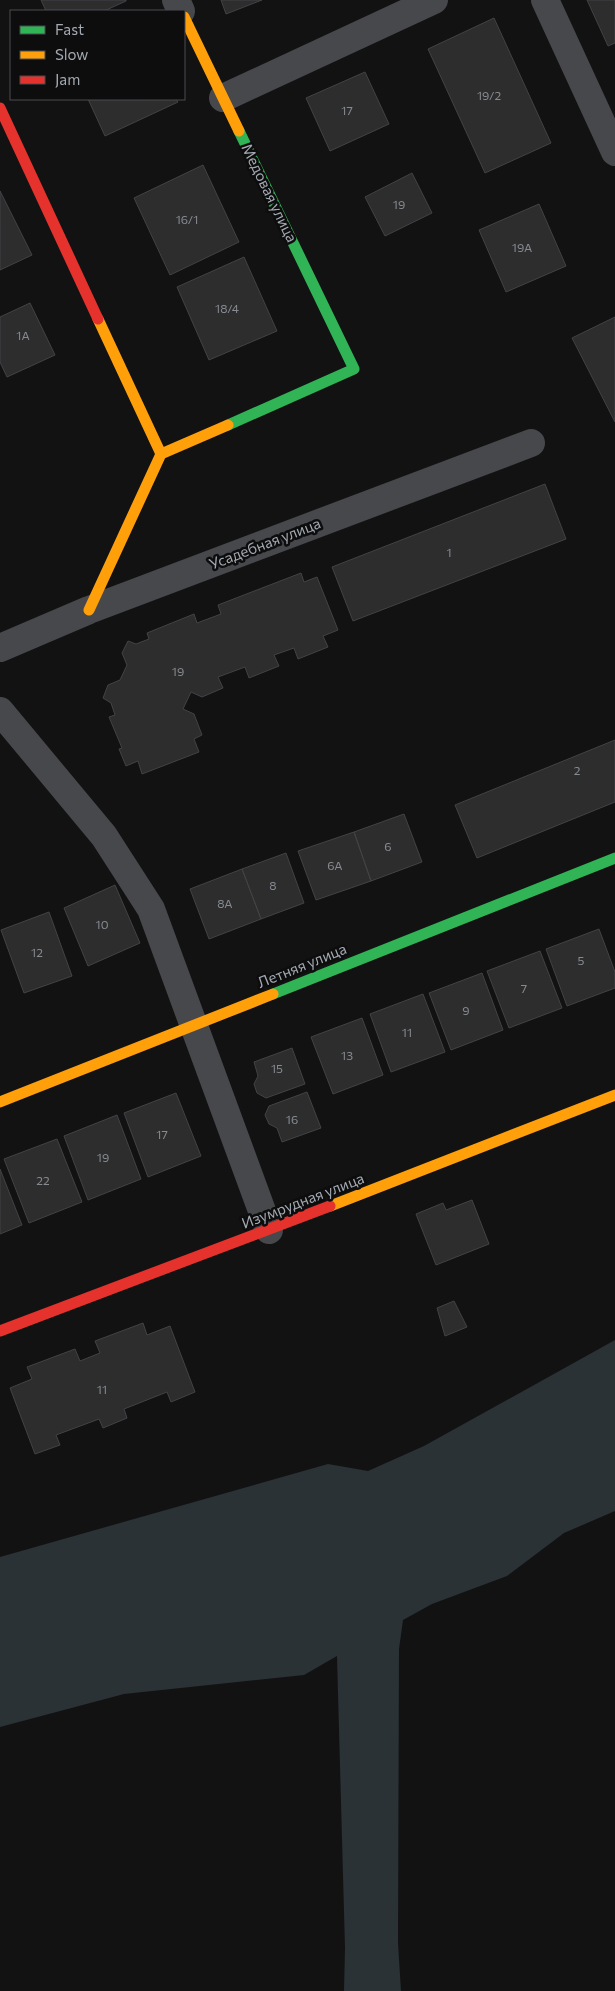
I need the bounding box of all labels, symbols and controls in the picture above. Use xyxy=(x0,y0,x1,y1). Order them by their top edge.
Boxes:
legend xyxy=(10,10,185,100)
text: Fast xyxy=(55,20,84,38)
text: Slow xyxy=(55,45,88,63)
text: Jam xyxy=(55,70,80,88)
house number: 19/2 xyxy=(477,88,501,102)
house number: 17 xyxy=(341,103,353,117)
street label: Медовая улица xyxy=(238,140,302,245)
house number: 19 xyxy=(393,197,405,211)
house number: 16/1 xyxy=(176,212,198,226)
house number: 19А xyxy=(512,240,532,254)
house number: 18/4 xyxy=(215,301,239,315)
house number: 1А xyxy=(16,328,30,342)
street label: Усадебная улица xyxy=(206,514,323,573)
house number: 1 xyxy=(446,545,452,559)
house number: 19 xyxy=(172,664,184,678)
house number: 2 xyxy=(574,763,581,777)
house number: 6 xyxy=(384,839,392,853)
house number: 6А xyxy=(327,858,343,872)
house number: 8 xyxy=(269,878,277,892)
house number: 8А xyxy=(217,896,233,910)
house number: 10 xyxy=(96,917,109,931)
street label: Летняя улица xyxy=(254,939,349,991)
house number: 12 xyxy=(31,945,43,959)
house number: 5 xyxy=(578,953,585,967)
house number: 7 xyxy=(521,981,527,995)
house number: 9 xyxy=(462,1003,470,1017)
house number: 11 xyxy=(402,1025,412,1039)
house number: 13 xyxy=(341,1048,353,1062)
house number: 15 xyxy=(271,1061,283,1075)
house number: 16 xyxy=(286,1112,298,1126)
house number: 17 xyxy=(156,1127,168,1141)
house number: 19 xyxy=(97,1150,109,1164)
street label: Изумрудная улица xyxy=(239,1168,366,1232)
house number: 22 xyxy=(36,1173,50,1187)
house number: 11 xyxy=(97,1382,107,1396)

